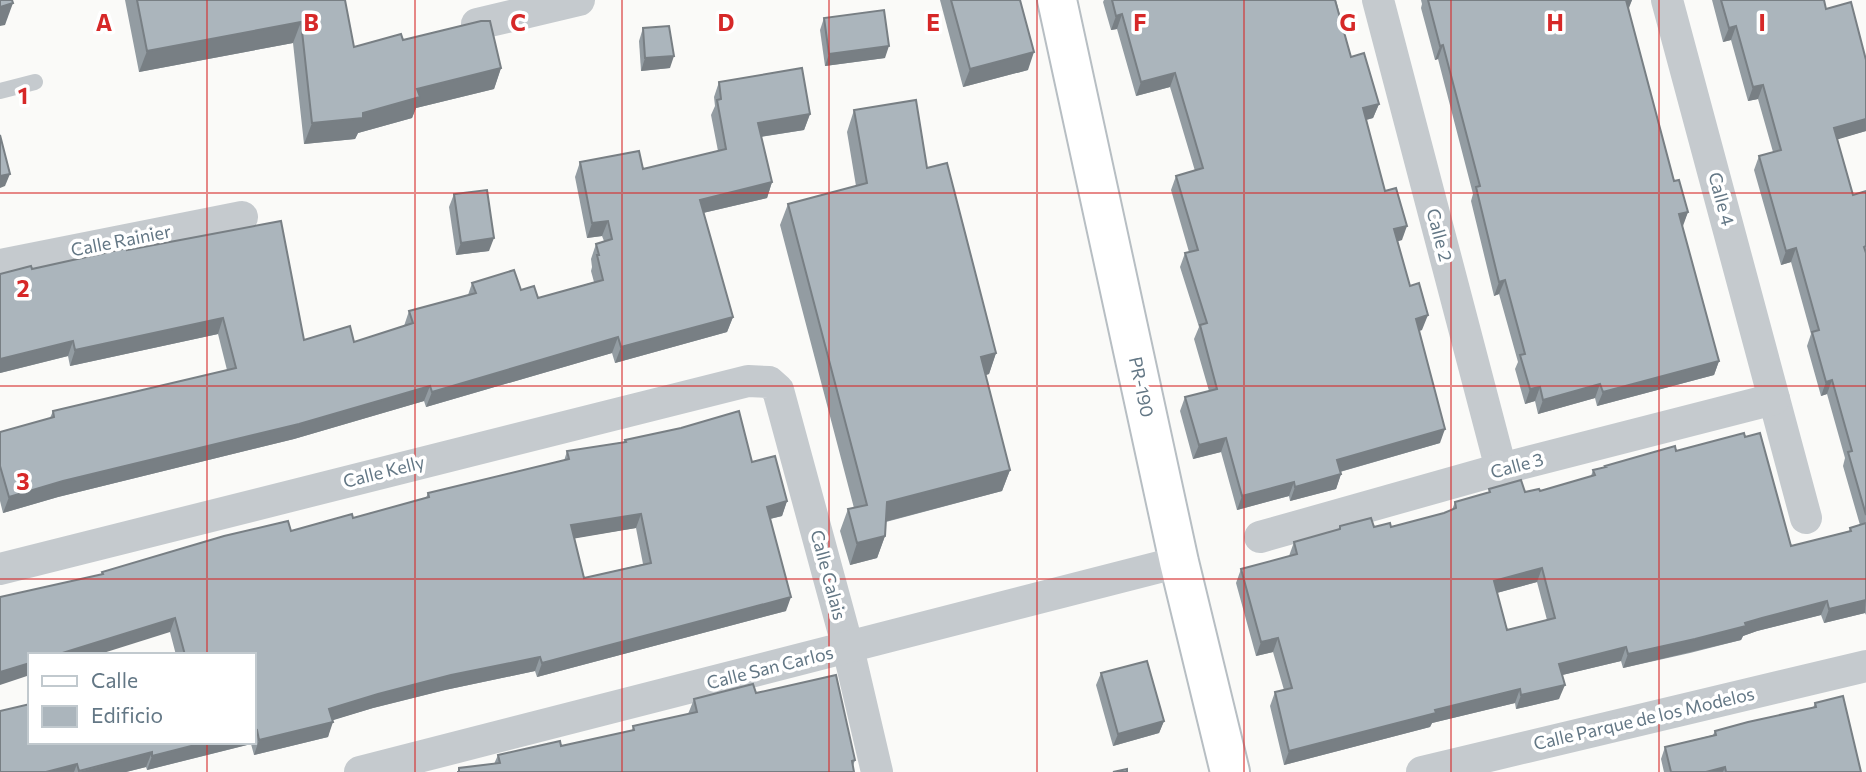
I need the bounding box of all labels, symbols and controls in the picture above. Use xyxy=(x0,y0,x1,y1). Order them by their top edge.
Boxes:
text: A xyxy=(96,8,113,36)
text: B xyxy=(303,8,319,36)
text: C xyxy=(510,8,526,36)
text: D xyxy=(718,8,735,36)
text: E xyxy=(926,8,940,36)
text: F xyxy=(1133,8,1147,36)
text: G xyxy=(1340,8,1356,36)
text: H xyxy=(1546,8,1564,36)
text: I xyxy=(1758,8,1766,36)
text: 1 xyxy=(18,81,28,109)
street label: Calle 4 xyxy=(1704,170,1740,228)
street label: Calle 2 xyxy=(1422,206,1458,264)
street label: Calle Rainier xyxy=(69,220,173,261)
text: 2 xyxy=(16,274,30,302)
street label: PR-190 xyxy=(1125,355,1159,419)
street label: Calle 3 xyxy=(1488,447,1546,483)
street label: Calle Kelly xyxy=(341,450,427,492)
text: 3 xyxy=(16,467,30,495)
street label: Calle Calais xyxy=(806,527,852,622)
street label: Calle San Carlos xyxy=(704,641,835,693)
legend xyxy=(28,653,256,744)
text: Calle xyxy=(91,667,138,692)
street label: Calle Parque de los Modelos xyxy=(1531,682,1756,754)
text: Edificio xyxy=(91,702,163,727)

